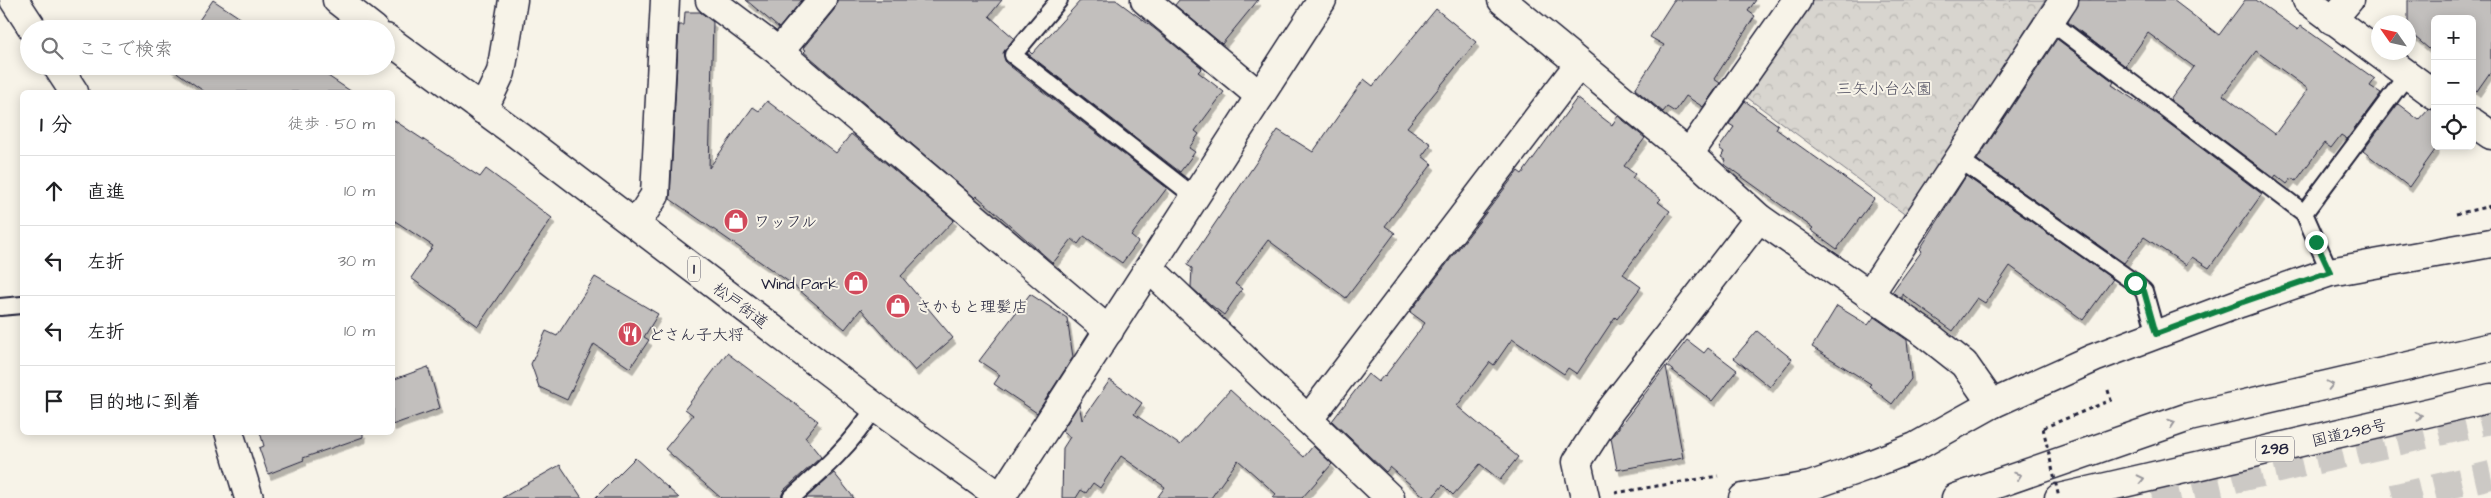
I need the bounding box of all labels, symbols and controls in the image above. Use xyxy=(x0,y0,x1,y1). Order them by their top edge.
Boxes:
north arrow xyxy=(2371,15,2416,60)
map controls xyxy=(2431,15,2476,150)
button: + xyxy=(2431,15,2476,60)
search box xyxy=(20,20,395,75)
icon: search xyxy=(38,34,66,62)
text: ここで検索 xyxy=(78,36,173,63)
button: − xyxy=(2431,60,2476,105)
park label: 三矢小台公園 xyxy=(1836,78,1932,100)
button: locate xyxy=(2431,105,2476,150)
text: 1 分 xyxy=(40,110,72,139)
text: 徒歩 · 50 m xyxy=(288,113,375,135)
icon: ahead xyxy=(40,177,68,205)
text: 直進 xyxy=(87,179,125,206)
text: 10 m xyxy=(344,180,375,202)
shop icon: ワッフル xyxy=(723,208,749,234)
place label: ワッフル xyxy=(754,211,817,233)
route end xyxy=(2305,231,2328,254)
icon: left xyxy=(40,247,68,275)
text: 左折 xyxy=(87,249,125,276)
text: 30 m xyxy=(338,250,375,272)
road number: 1 xyxy=(688,256,700,282)
shop icon: Wind Park xyxy=(843,270,869,296)
route start xyxy=(2124,272,2147,295)
place label: Wind Park xyxy=(761,273,838,295)
street label: 松戸街道 xyxy=(708,278,773,334)
shop icon: さかもと理髪店 xyxy=(885,293,911,319)
place label: さかもと理髪店 xyxy=(916,296,1028,318)
icon: left xyxy=(40,317,68,345)
text: 左折 xyxy=(87,319,125,346)
text: 10 m xyxy=(344,320,375,342)
restaurant icon: どさん子大将 xyxy=(617,321,643,347)
place label: どさん子大将 xyxy=(648,324,744,346)
one-way arrow xyxy=(2325,380,2334,391)
icon: arrive xyxy=(40,387,68,415)
text: 目的地に到着 xyxy=(87,389,201,416)
one-way arrow xyxy=(2414,411,2423,422)
street label: 国道298号 xyxy=(2309,414,2389,452)
one-way arrow xyxy=(2167,419,2175,429)
road number: 298 xyxy=(2256,436,2294,462)
one-way arrow xyxy=(2013,472,2022,482)
one-way arrow xyxy=(2137,475,2145,485)

